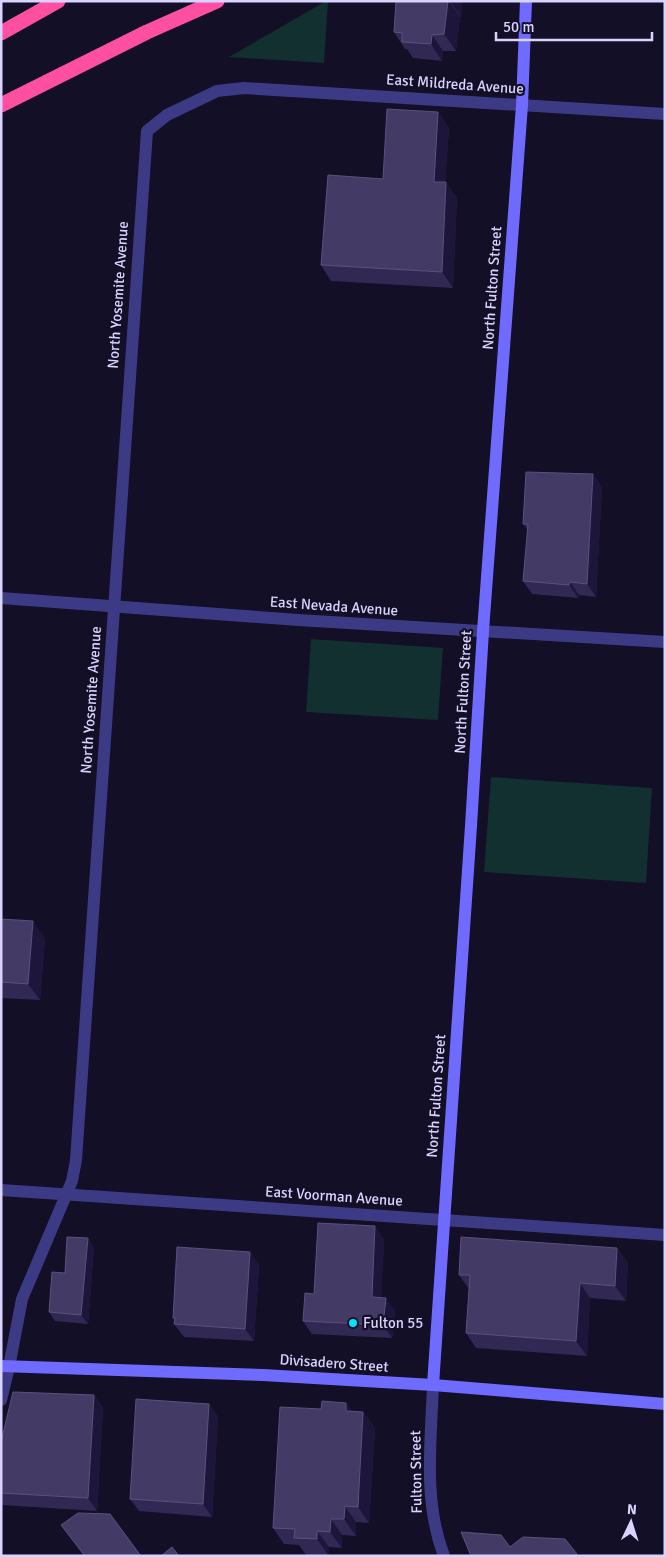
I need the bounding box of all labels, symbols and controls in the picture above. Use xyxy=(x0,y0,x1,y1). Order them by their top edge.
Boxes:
scale bar xyxy=(496,10,652,42)
text: 50 m xyxy=(503,18,534,36)
street label: East Mildreda Avenue xyxy=(386,70,524,98)
street label: North Yosemite Avenue xyxy=(104,221,132,369)
street label: North Fulton Street xyxy=(479,226,505,350)
street label: East Nevada Avenue xyxy=(269,593,399,619)
street label: North Yosemite Avenue xyxy=(77,626,105,774)
street label: North Fulton Street xyxy=(451,630,475,754)
street label: North Fulton Street xyxy=(423,1034,449,1158)
street label: East Voorman Avenue xyxy=(265,1182,403,1210)
place label: Fulton 55 xyxy=(363,1314,423,1332)
marker: Fulton 55 xyxy=(347,1317,359,1329)
street label: Divisadero Street xyxy=(279,1350,389,1376)
street label: Fulton Street xyxy=(406,1430,426,1514)
north arrow xyxy=(606,1497,656,1547)
text: N xyxy=(626,1501,637,1518)

